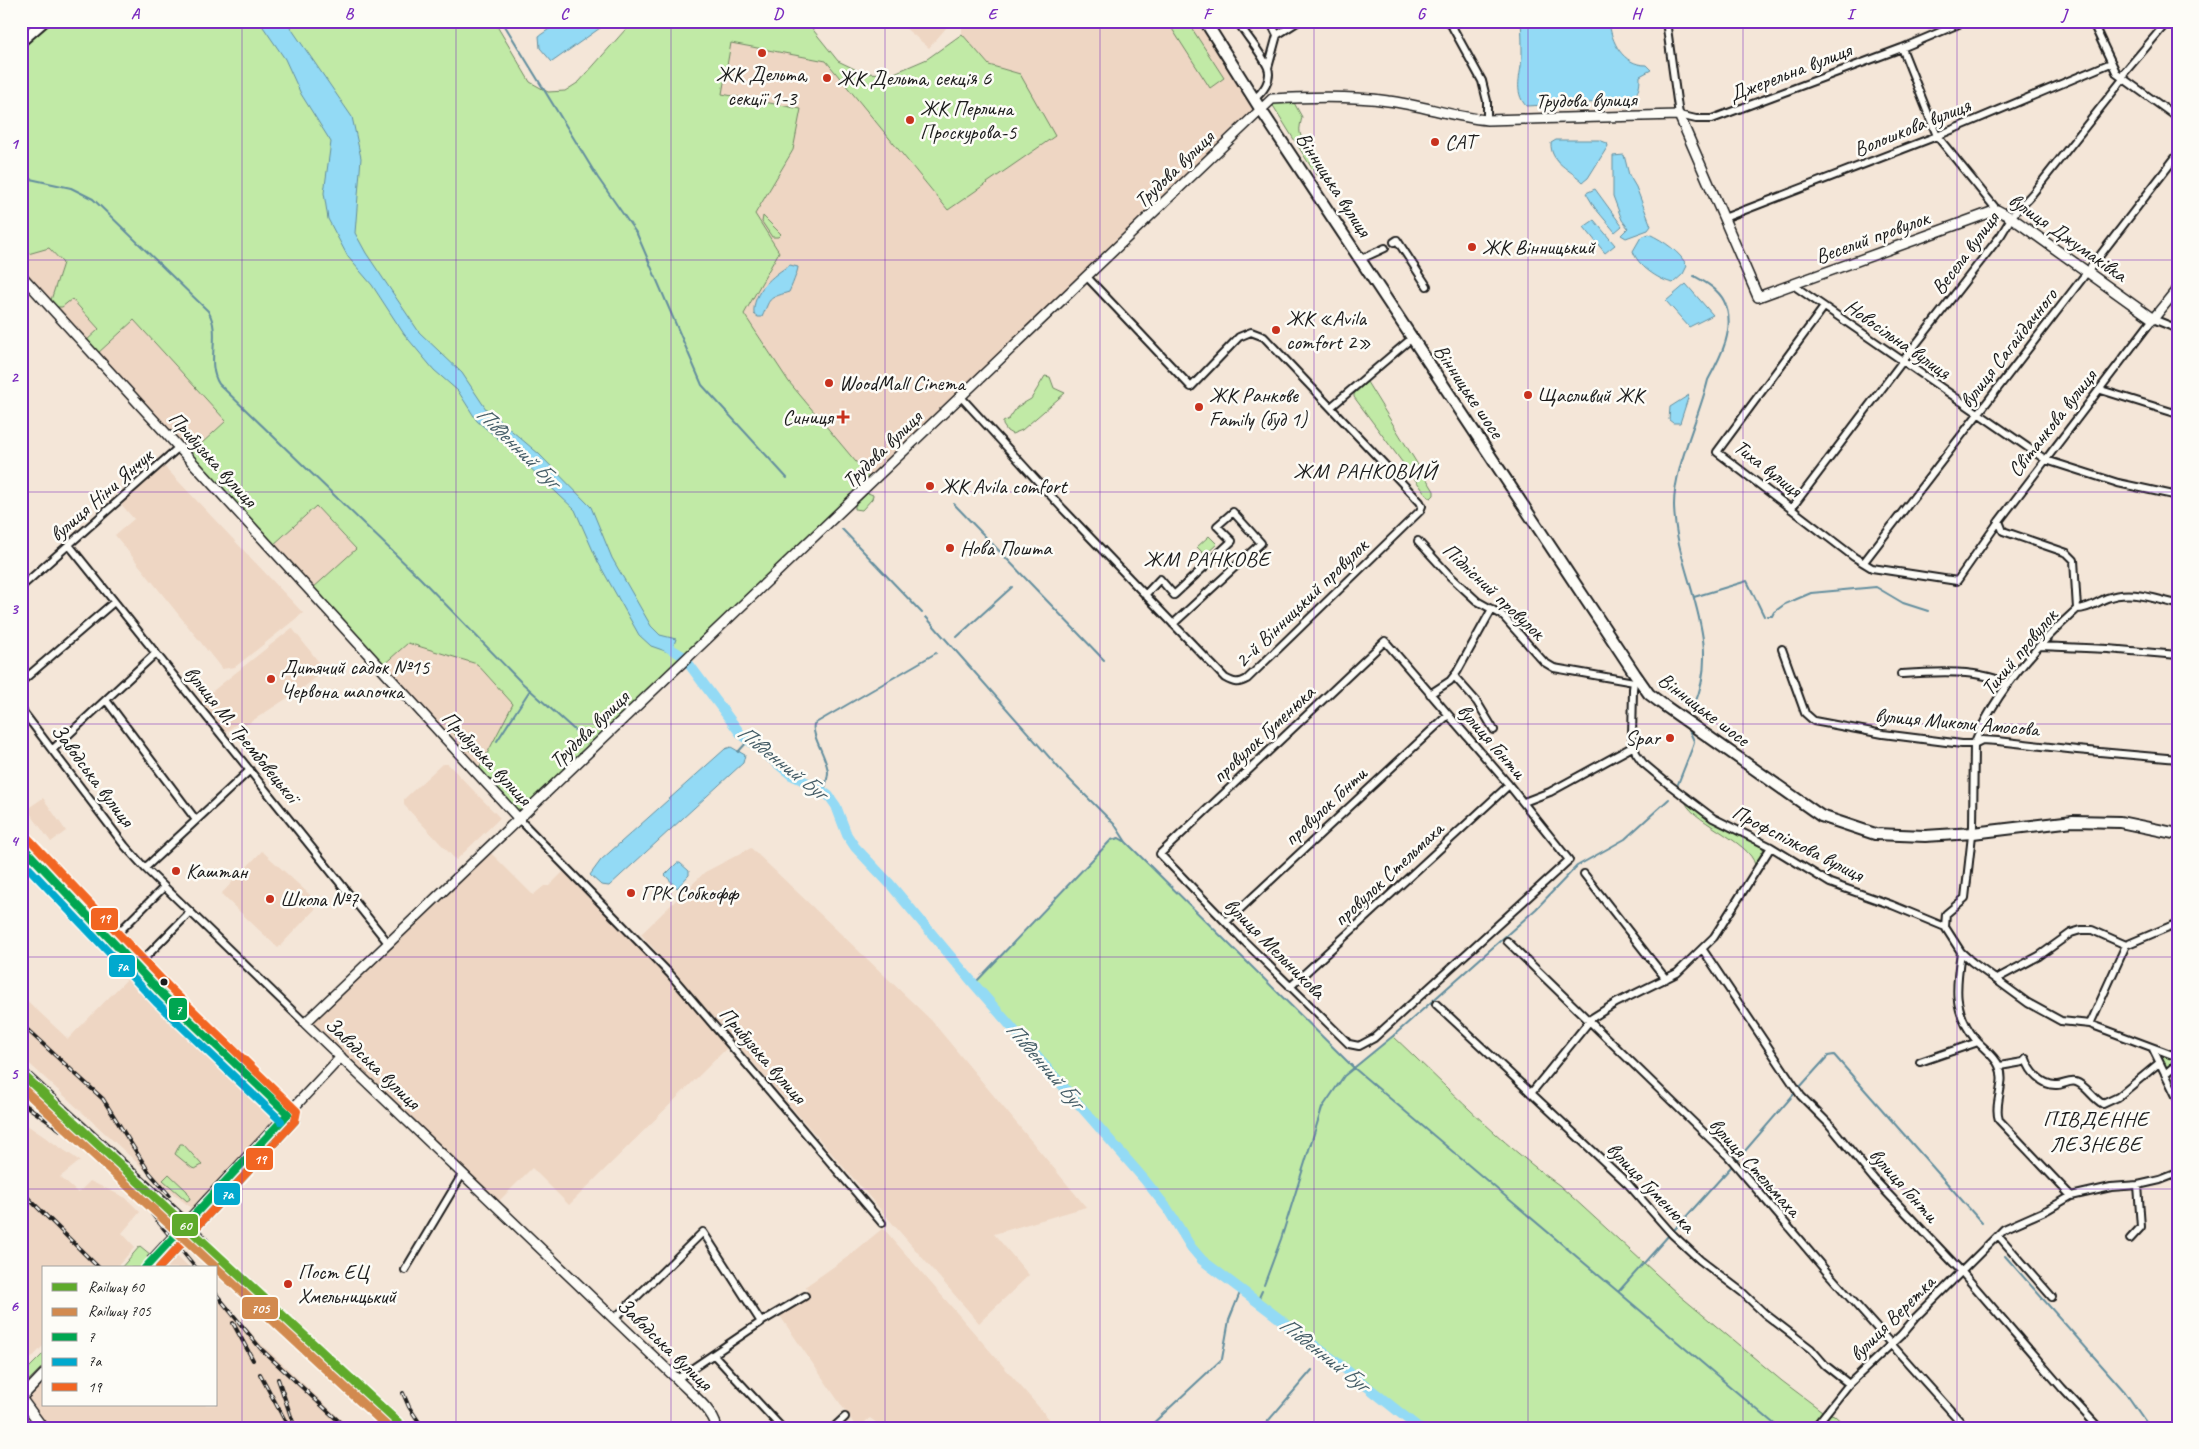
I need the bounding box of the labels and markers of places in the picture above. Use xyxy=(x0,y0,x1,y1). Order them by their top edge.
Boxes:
marker: ЖК Дельта, секції 1-3 xyxy=(756,47,768,59)
place label: ЖК Дельта, секції 1-3 xyxy=(716,61,808,111)
place label: ЖК Дельта, секція 6 xyxy=(837,65,992,91)
marker: ЖК Дельта, секція 6 xyxy=(821,72,833,84)
place label: ЖК Перлина Проскурова-5 xyxy=(920,95,1018,145)
marker: ЖК Перлина Проскурова-5 xyxy=(904,114,916,126)
place label: САТ xyxy=(1445,129,1480,155)
marker: САТ xyxy=(1429,136,1441,148)
place label: ЖК Вінницький xyxy=(1482,234,1596,260)
marker: ЖК Вінницький xyxy=(1466,241,1478,253)
place label: ЖК «Avila comfort 2» xyxy=(1286,305,1371,355)
marker: ЖК «Avila comfort 2» xyxy=(1270,324,1282,336)
place label: WoodMall Cinema xyxy=(839,370,967,396)
marker: WoodMall Cinema xyxy=(823,377,835,389)
place label: ЖК Ранкове Family (буд 1) xyxy=(1209,382,1308,432)
place label: Щасливий ЖК xyxy=(1538,382,1647,408)
marker: Щасливий ЖК xyxy=(1522,389,1534,401)
marker: ЖК Ранкове Family (буд 1) xyxy=(1193,401,1205,413)
place label: Синиця xyxy=(783,404,835,430)
marker: Синиця xyxy=(837,411,849,423)
place label: ЖК Avila comfort xyxy=(940,473,1068,499)
marker: ЖК Avila comfort xyxy=(924,480,936,492)
place label: Нова Пошта xyxy=(960,535,1053,561)
marker: Нова Пошта xyxy=(944,542,956,554)
place label: Дитячий садок №15 Червона шапочка xyxy=(281,654,431,704)
marker: Дитячий садок №15 Червона шапочка xyxy=(265,673,277,685)
place label: Spar xyxy=(1625,725,1661,751)
marker: Spar xyxy=(1664,732,1676,744)
place label: Каштан xyxy=(186,858,248,884)
marker: Каштан xyxy=(170,865,182,877)
place label: ГРК Собкофф xyxy=(641,880,740,906)
place label: Школа №7 xyxy=(280,886,360,912)
marker: ГРК Собкофф xyxy=(625,887,637,899)
marker: Школа №7 xyxy=(264,893,276,905)
unlabelled marker xyxy=(159,977,169,987)
place label: Пост ЕЦ Хмельницький xyxy=(298,1259,397,1309)
marker: Пост ЕЦ Хмельницький xyxy=(282,1278,294,1290)

